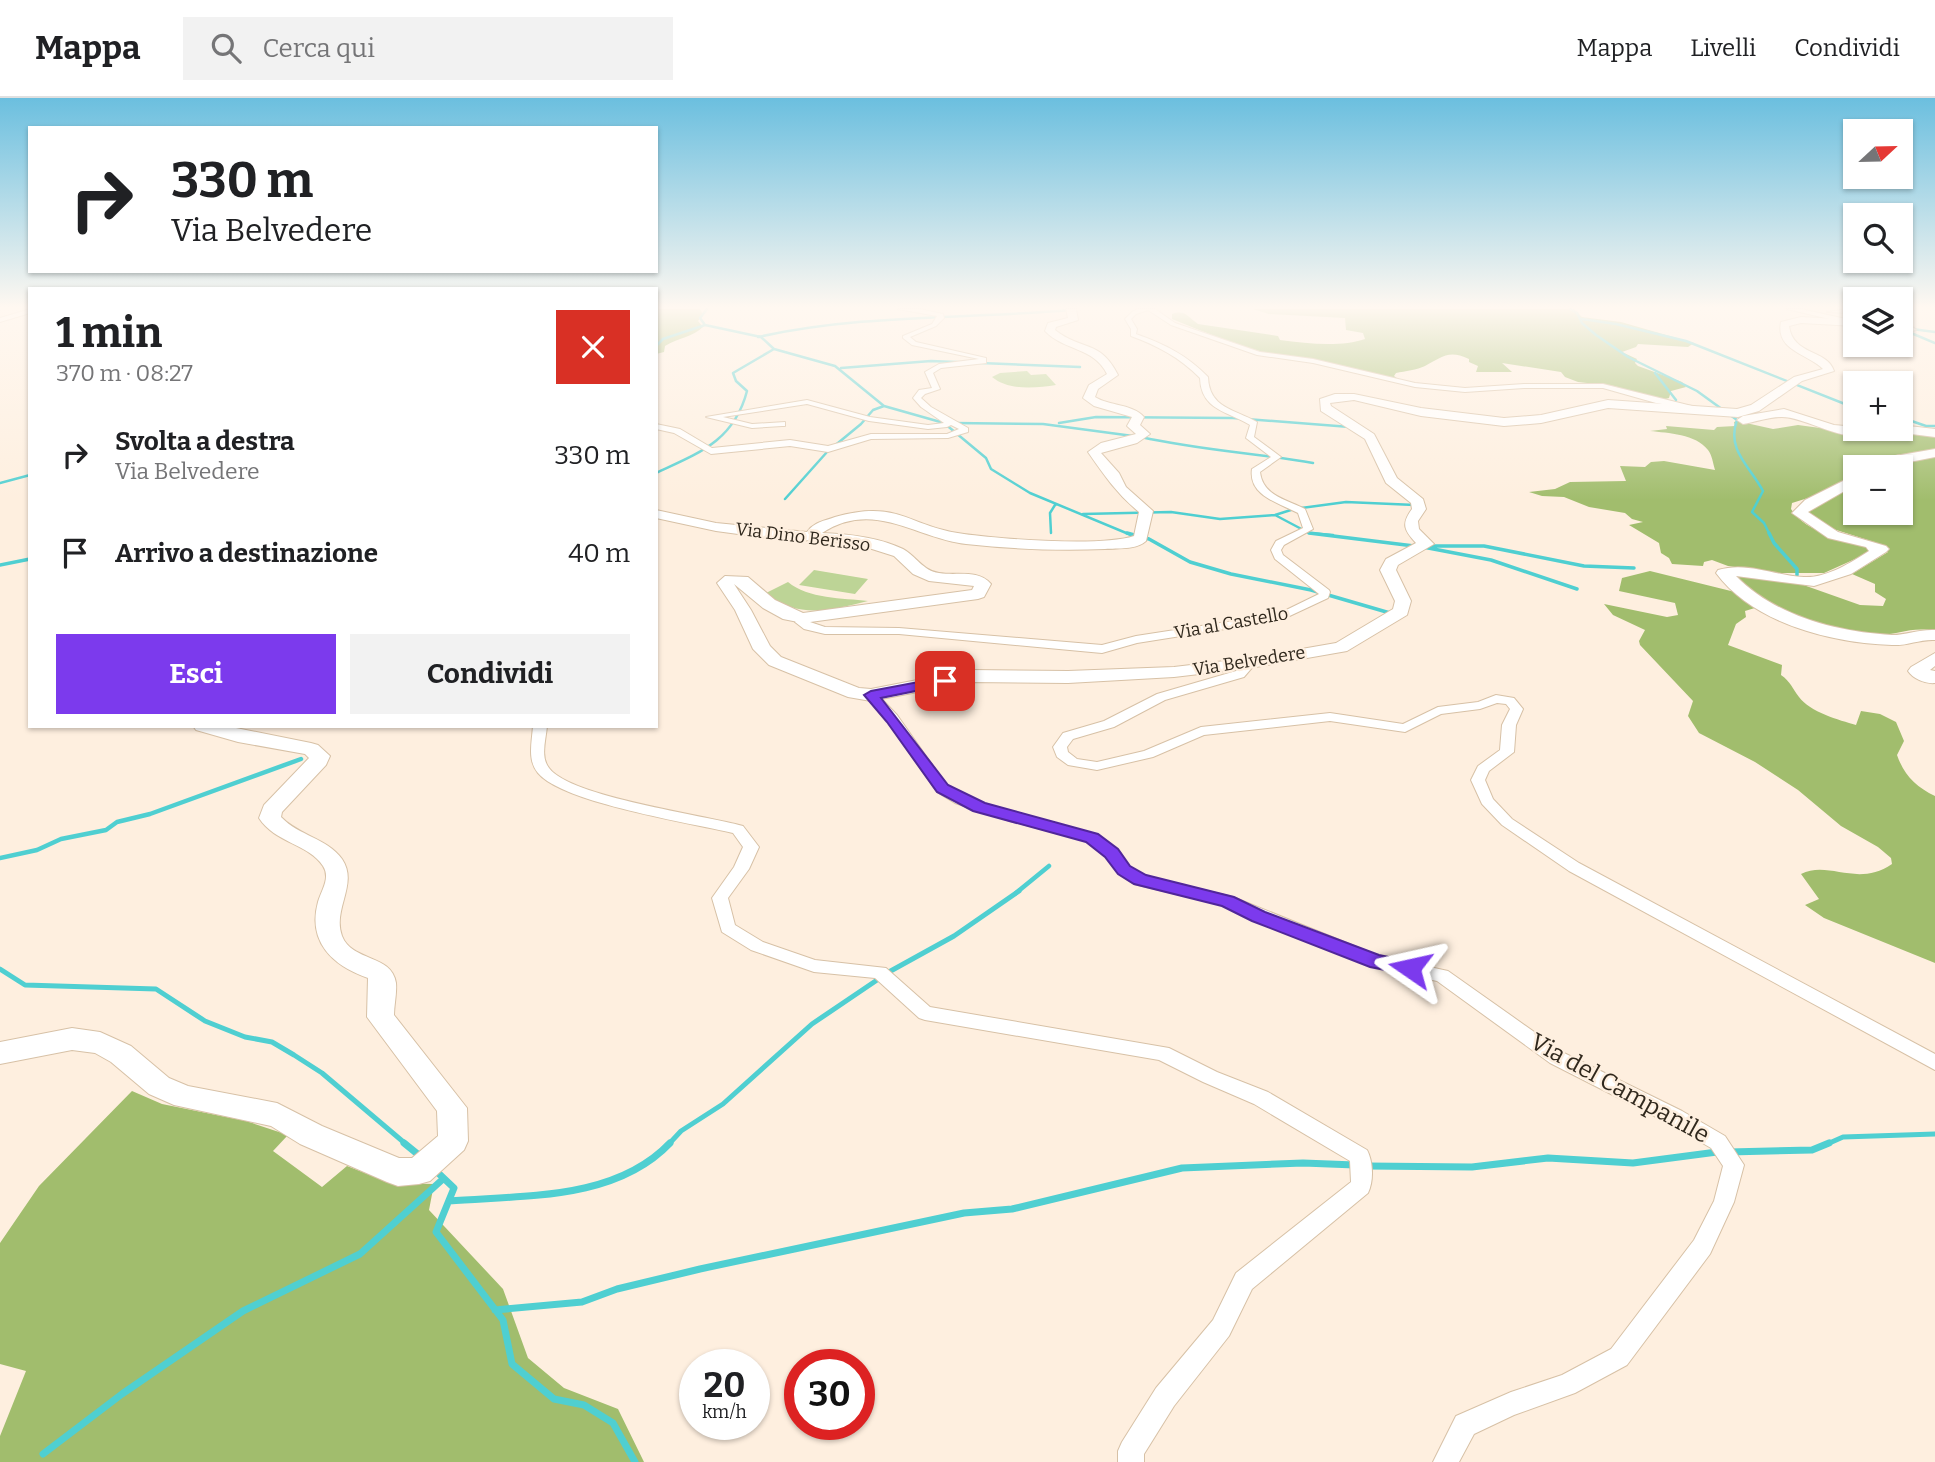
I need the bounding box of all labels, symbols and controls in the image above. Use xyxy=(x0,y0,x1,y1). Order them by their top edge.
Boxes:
search box xyxy=(183,17,673,80)
text: Mappa xyxy=(35,28,141,68)
icon: search xyxy=(207,29,245,67)
text: Cerca qui xyxy=(263,33,375,64)
text: Mappa xyxy=(1576,34,1652,62)
text: Livelli xyxy=(1690,34,1756,62)
text: Condividi xyxy=(1794,34,1900,62)
north arrow xyxy=(1843,119,1913,189)
map controls xyxy=(1843,119,1913,525)
text: 330 m xyxy=(171,151,313,210)
icon: right xyxy=(56,154,147,245)
button: search xyxy=(1843,203,1913,273)
text: Via Belvedere xyxy=(171,211,372,249)
button: layers xyxy=(1843,287,1913,357)
text: 1 min xyxy=(56,308,162,358)
button: close xyxy=(556,310,630,384)
text: 370 m · 08:27 xyxy=(56,359,193,387)
button: + xyxy=(1843,371,1913,441)
text: Svolta a destra xyxy=(115,426,294,457)
icon: right xyxy=(56,436,94,474)
text: 330 m xyxy=(554,440,630,471)
button: − xyxy=(1843,455,1913,525)
text: Via Belvedere xyxy=(115,457,260,485)
street label: Via Dino Berisso xyxy=(734,518,872,556)
icon: arrive xyxy=(56,534,94,572)
text: Arrivo a destinazione xyxy=(115,538,378,569)
text: 40 m xyxy=(568,538,630,569)
street label: Via al Castello xyxy=(1172,602,1290,644)
button: Esci xyxy=(56,634,336,714)
button: Condividi xyxy=(350,634,630,714)
street label: Via Belvedere xyxy=(1191,641,1307,681)
pin xyxy=(915,651,975,711)
icon: arrive xyxy=(926,662,964,700)
position arrow xyxy=(1373,931,1447,1005)
street label: Via del Campanile xyxy=(1526,1027,1714,1149)
speed limit sign: 30 xyxy=(784,1349,875,1440)
text: 20 xyxy=(704,1364,745,1406)
text: km/h xyxy=(702,1401,747,1423)

